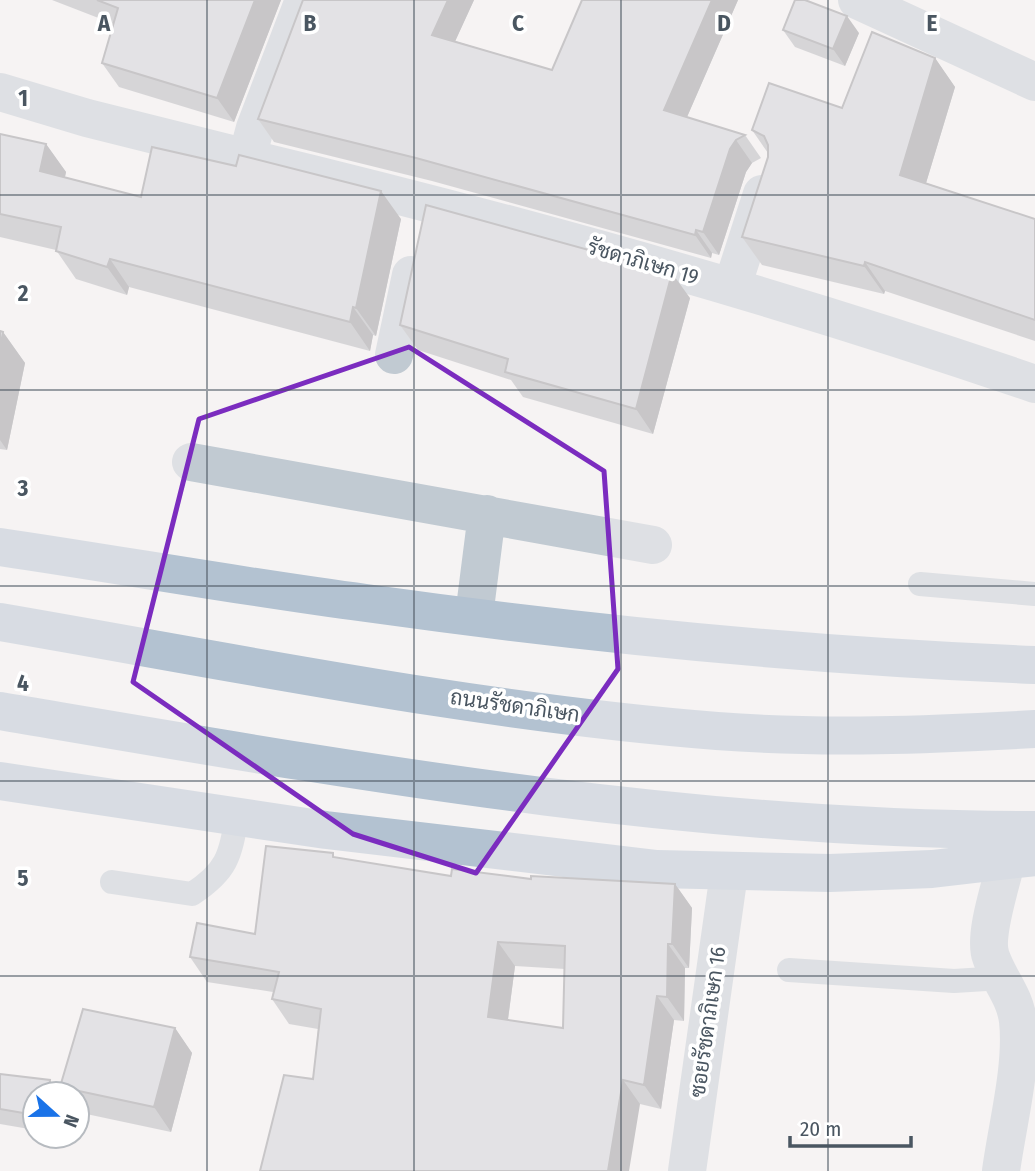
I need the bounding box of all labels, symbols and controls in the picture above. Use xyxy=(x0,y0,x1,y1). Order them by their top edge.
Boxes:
text: A xyxy=(97,9,111,37)
text: B xyxy=(304,9,317,37)
text: C xyxy=(512,9,524,37)
text: D xyxy=(717,9,731,37)
text: E xyxy=(927,9,938,37)
text: 1 xyxy=(18,84,28,112)
street label: รัชดาภิเษก 19 xyxy=(584,234,702,290)
text: 2 xyxy=(17,279,29,307)
text: 3 xyxy=(17,474,29,502)
text: 4 xyxy=(17,669,29,697)
street label: ถนนรัชดาภิเษก xyxy=(449,684,581,728)
text: 5 xyxy=(17,864,29,892)
street label: ซอยรัชดาภิเษก 16 xyxy=(685,945,731,1099)
north arrow xyxy=(21,1080,91,1150)
scale bar xyxy=(790,1104,911,1148)
text: N xyxy=(59,1111,84,1130)
text: 20 m xyxy=(800,1116,841,1142)

